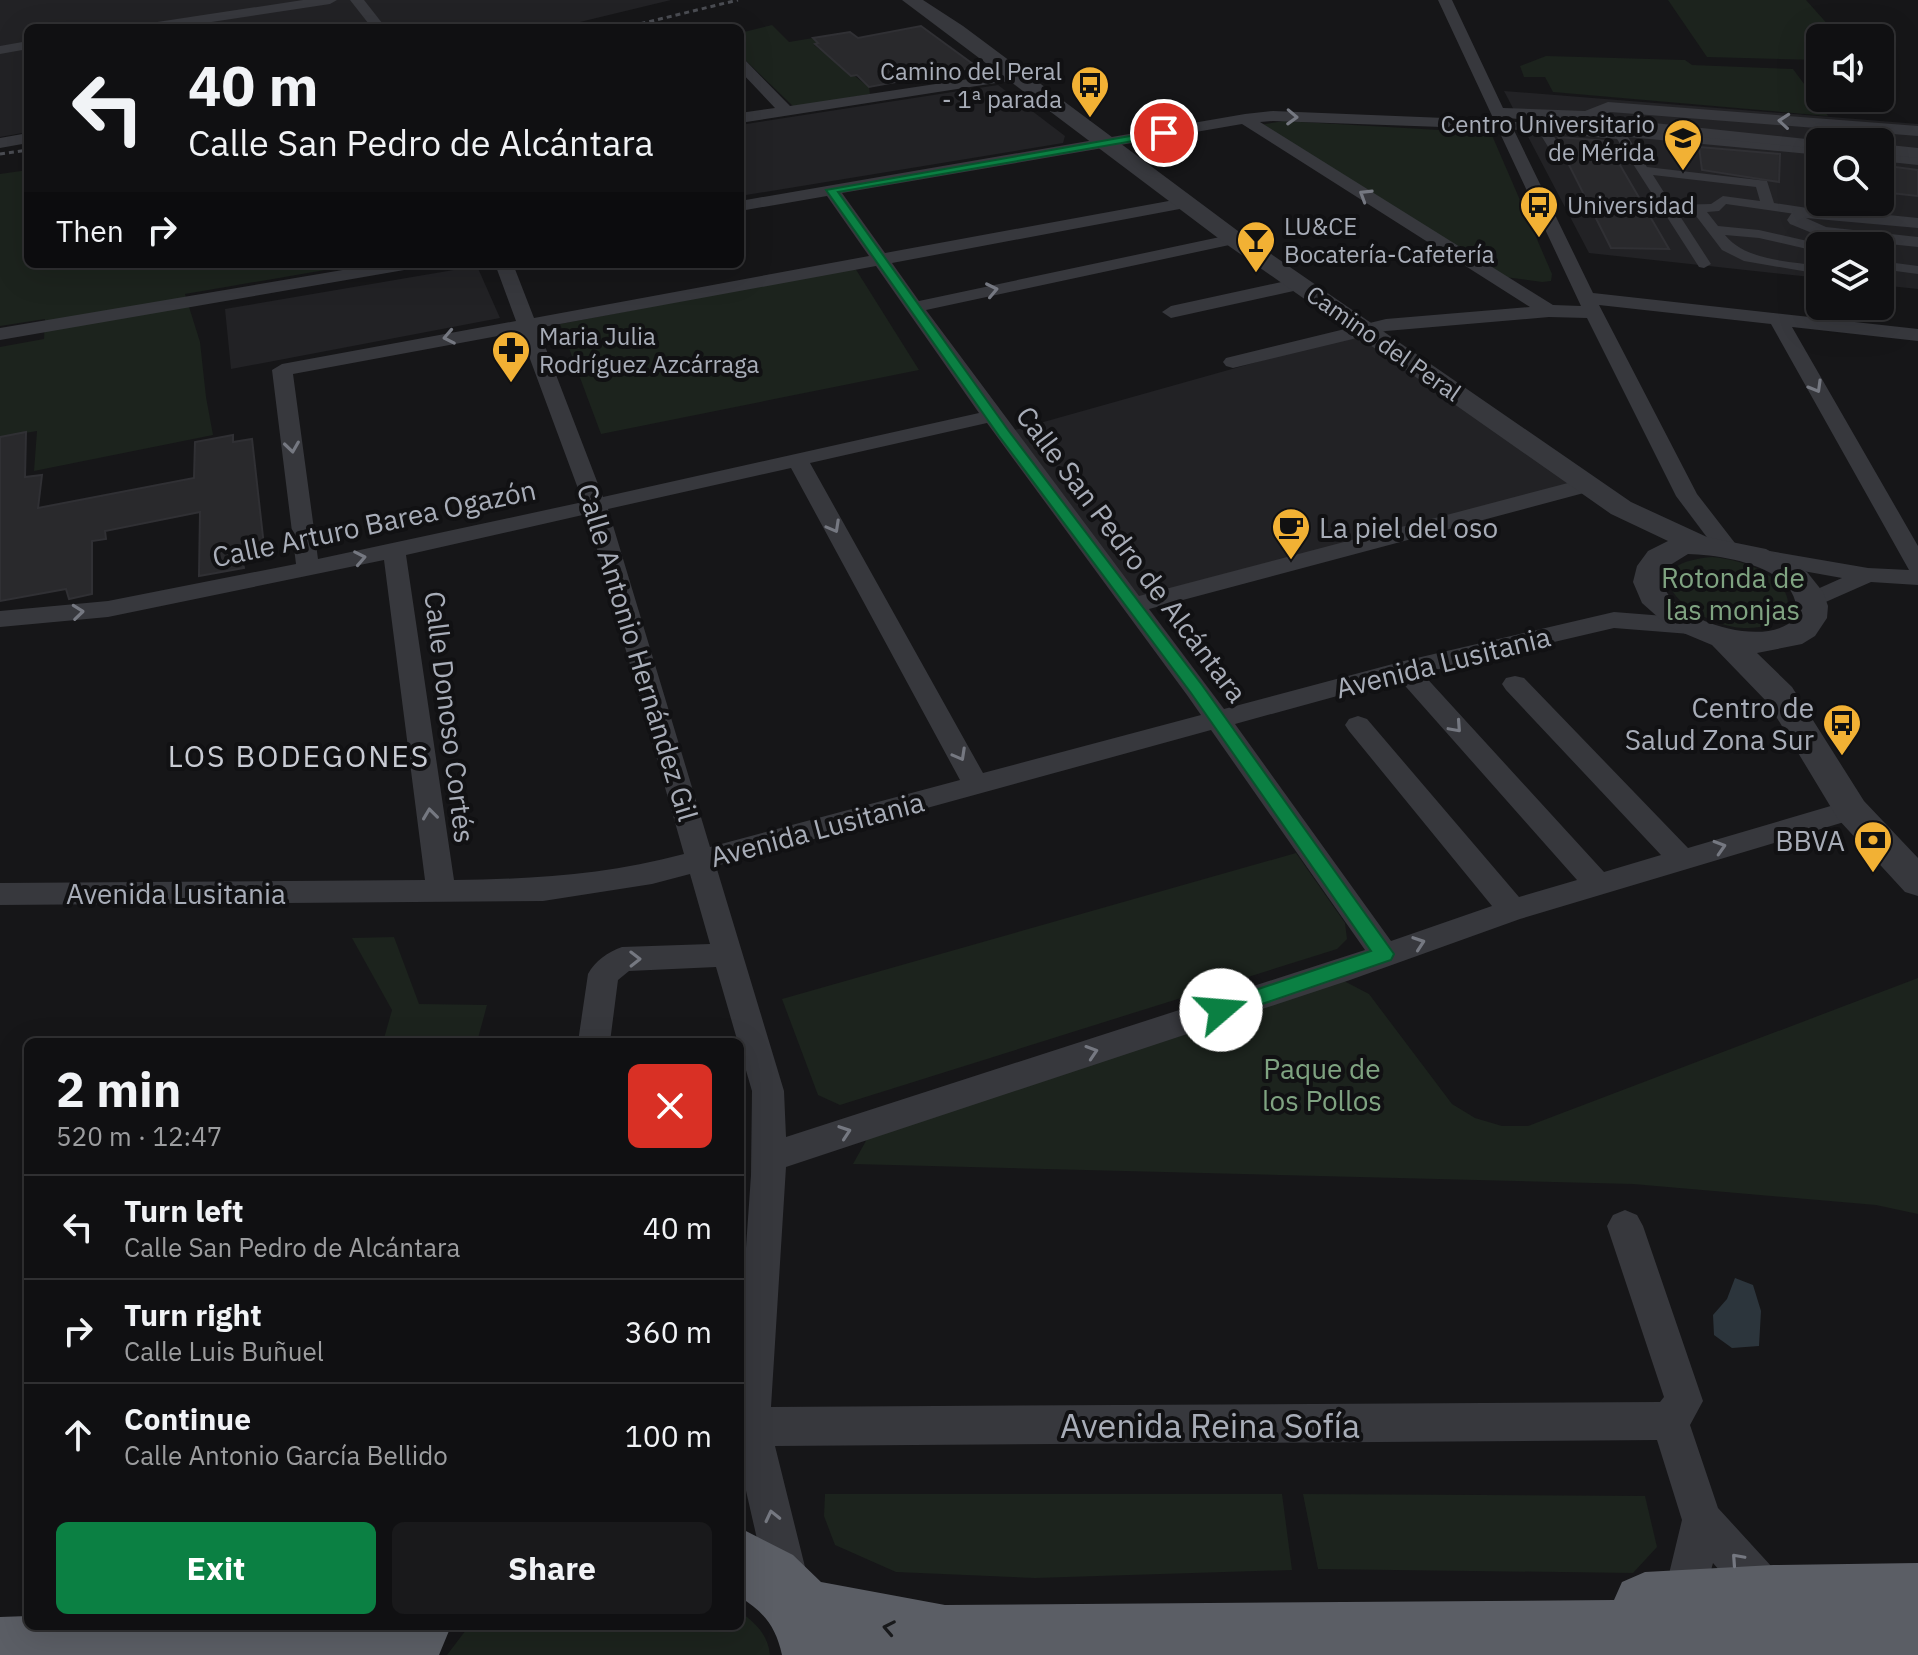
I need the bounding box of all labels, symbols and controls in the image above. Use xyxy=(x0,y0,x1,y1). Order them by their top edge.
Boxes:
map controls xyxy=(1806,24,1894,320)
button: sound xyxy=(1806,24,1894,112)
text: 40 m xyxy=(188,49,318,121)
place label: Camino del Peral - 1ª parada xyxy=(880,55,1062,115)
icon: left xyxy=(56,56,160,160)
bus stop icon: Camino del Peral - 1ª parada xyxy=(1069,64,1111,119)
pin xyxy=(1130,99,1198,167)
one-way arrow xyxy=(1286,108,1299,125)
place label: Centro Universitario de Mérida xyxy=(1440,108,1655,168)
icon: arrive xyxy=(1142,111,1186,155)
one-way arrow xyxy=(1777,113,1790,130)
school or university icon: Centro Universitario de Mérida xyxy=(1662,117,1704,172)
text: Calle San Pedro de Alcántara xyxy=(188,119,654,166)
button: search xyxy=(1806,128,1894,216)
bus stop icon: Universidad xyxy=(1518,184,1560,239)
one-way arrow xyxy=(1359,189,1374,204)
place label: Universidad xyxy=(1567,189,1695,221)
icon: right xyxy=(140,208,184,252)
place label: LU&CE Bocatería-Cafetería xyxy=(1284,210,1495,270)
text: Then xyxy=(56,211,124,250)
bar icon: LU&CE Bocatería-Cafetería xyxy=(1235,219,1277,274)
button: layers xyxy=(1806,232,1894,320)
street label: Camino del Peral xyxy=(1300,278,1468,408)
one-way arrow xyxy=(985,282,999,299)
place label: Maria Julia Rodríguez Azcárraga xyxy=(539,320,760,380)
one-way arrow xyxy=(443,328,457,345)
pharmacy icon: Maria Julia Rodríguez Azcárraga xyxy=(490,329,532,384)
one-way arrow xyxy=(1806,378,1822,393)
street label: Calle San Pedro de Alcántara xyxy=(1008,398,1256,710)
one-way arrow xyxy=(283,440,300,454)
street label: Calle Arturo Barea Ogazón xyxy=(209,471,539,575)
street label: Calle Antonio Hernández Gil xyxy=(569,479,707,825)
cafe icon: La piel del oso xyxy=(1270,506,1312,561)
place label: La piel del oso xyxy=(1319,509,1498,546)
one-way arrow xyxy=(825,519,840,533)
one-way arrow xyxy=(354,550,367,567)
park label: Rotonda de las monjas xyxy=(1661,559,1805,628)
street label: Calle Donoso Cortés xyxy=(416,589,484,845)
one-way arrow xyxy=(72,603,85,620)
street label: Avenida Lusitania xyxy=(1332,617,1554,707)
place label: Centro de Salud Zona Sur xyxy=(1625,689,1814,758)
bus stop icon: Centro de Salud Zona Sur xyxy=(1821,702,1863,757)
one-way arrow xyxy=(1447,718,1461,733)
district label: LOS BODEGONES xyxy=(168,736,430,775)
one-way arrow xyxy=(950,747,965,761)
street label: Avenida Lusitania xyxy=(706,783,928,875)
one-way arrow xyxy=(422,807,439,821)
bank icon: BBVA xyxy=(1852,819,1894,874)
place label: BBVA xyxy=(1775,822,1845,859)
one-way arrow xyxy=(1713,840,1726,856)
street label: Avenida Lusitania xyxy=(66,875,286,912)
one-way arrow xyxy=(1411,936,1425,952)
one-way arrow xyxy=(629,950,642,968)
position arrow xyxy=(1179,968,1263,1052)
one-way arrow xyxy=(1085,1045,1099,1061)
park label: Paque de los Pollos xyxy=(1262,1050,1382,1119)
text: 2 min xyxy=(56,1058,181,1120)
button: close xyxy=(628,1064,712,1148)
text: 520 m · 12:47 xyxy=(56,1119,222,1153)
one-way arrow xyxy=(838,1126,852,1142)
text: Turn left xyxy=(124,1191,243,1230)
icon: left xyxy=(56,1205,100,1249)
text: 40 m xyxy=(643,1208,712,1247)
text: Calle San Pedro de Alcántara xyxy=(124,1230,460,1264)
text: Turn right xyxy=(124,1295,262,1334)
icon: right xyxy=(56,1309,100,1353)
text: 360 m xyxy=(625,1312,712,1351)
text: Calle Luis Buñuel xyxy=(124,1334,324,1368)
text: Continue xyxy=(124,1399,251,1438)
street label: Avenida Reina Sofía xyxy=(1060,1403,1360,1447)
icon: ahead xyxy=(56,1413,100,1457)
text: 100 m xyxy=(625,1416,712,1455)
text: Calle Antonio García Bellido xyxy=(124,1438,448,1472)
one-way arrow xyxy=(764,1509,781,1523)
button: Exit xyxy=(56,1522,376,1614)
button: Share xyxy=(392,1522,712,1614)
one-way arrow xyxy=(1732,1554,1747,1568)
one-way arrow xyxy=(882,1620,896,1637)

